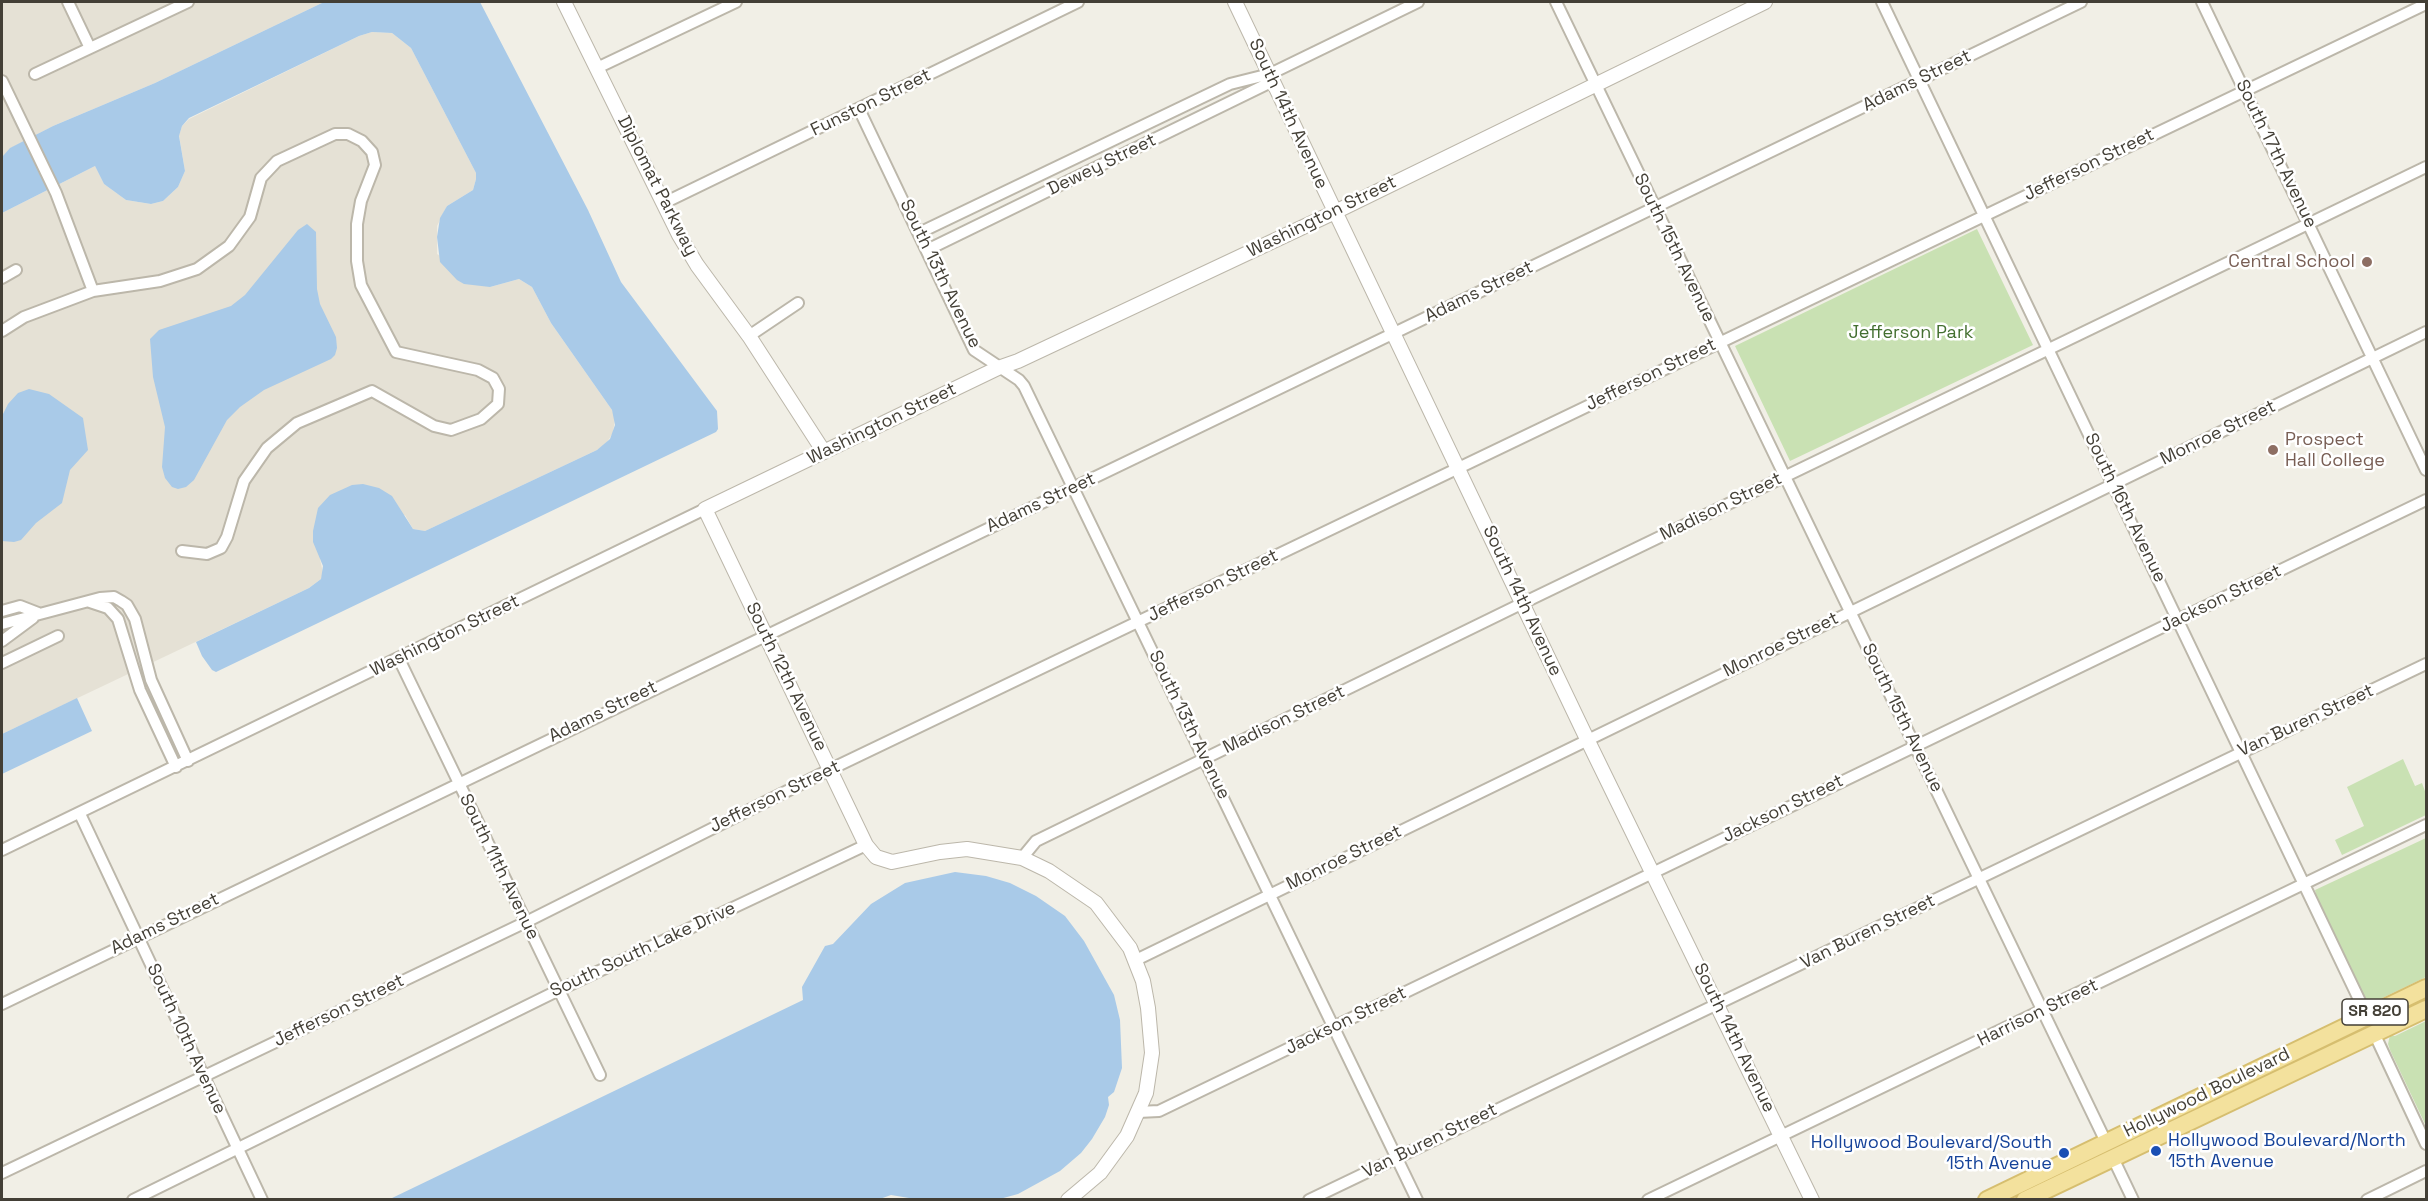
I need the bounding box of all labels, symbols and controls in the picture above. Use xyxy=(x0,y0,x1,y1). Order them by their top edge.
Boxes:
street label: South 14th Avenue xyxy=(1244,35,1332,193)
street label: Adams Street xyxy=(1859,45,1975,117)
street label: Funston Street xyxy=(807,65,935,141)
street label: South 17th Avenue xyxy=(2231,76,2321,232)
street label: Diplomat Parkway xyxy=(612,112,702,260)
street label: Jefferson Street xyxy=(2020,124,2158,206)
street label: Dewey Street xyxy=(1044,129,1160,201)
street label: South 15th Avenue xyxy=(1629,170,1719,326)
street label: Washington Street xyxy=(1244,172,1400,262)
street label: South 13th Avenue xyxy=(895,196,985,352)
place label: Central School xyxy=(2228,251,2355,273)
marker: Central School xyxy=(2360,255,2374,269)
street label: Adams Street xyxy=(1421,256,1537,328)
park label: Jefferson Park xyxy=(1849,322,1973,344)
street label: Jefferson Street xyxy=(1582,334,1720,416)
street label: Washington Street xyxy=(804,379,960,469)
street label: Monroe Street xyxy=(2157,396,2279,470)
place label: Prospect Hall College xyxy=(2285,429,2385,472)
street label: South 16th Avenue xyxy=(2080,430,2170,586)
marker: Prospect Hall College xyxy=(2266,443,2280,457)
street label: Adams Street xyxy=(983,468,1099,538)
street label: Madison Street xyxy=(1657,468,1785,546)
street label: South 14th Avenue xyxy=(1478,522,1566,680)
street label: Jefferson Street xyxy=(1144,545,1282,627)
street label: Jackson Street xyxy=(2157,560,2285,638)
street label: Washington Street xyxy=(367,591,523,681)
street label: South 12th Avenue xyxy=(741,599,831,755)
street label: Monroe Street xyxy=(1720,608,1842,682)
street label: South 15th Avenue xyxy=(1857,640,1947,796)
street label: South 13th Avenue xyxy=(1144,647,1234,803)
street label: Adams Street xyxy=(545,676,661,748)
street label: Van Buren Street xyxy=(2235,680,2377,762)
street label: Madison Street xyxy=(1220,681,1348,759)
street label: Jefferson Street xyxy=(706,756,844,838)
street label: Jackson Street xyxy=(1719,770,1847,848)
street label: South 11th Avenue xyxy=(454,791,544,943)
street label: Monroe Street xyxy=(1283,821,1405,895)
street label: Adams Street xyxy=(107,888,223,960)
street label: Van Buren Street xyxy=(1797,890,1939,974)
street label: South South Lake Drive xyxy=(547,898,739,1002)
street label: South 10th Avenue xyxy=(142,960,230,1118)
street label: South 14th Avenue xyxy=(1688,960,1780,1116)
street label: Jefferson Street xyxy=(270,970,408,1052)
street label: Harrison Street xyxy=(1974,974,2102,1052)
street label: Jackson Street xyxy=(1282,982,1410,1060)
road number: SR 820 xyxy=(2342,999,2408,1025)
street label: Hollywood Boulevard xyxy=(2120,1043,2294,1143)
street label: Van Buren Street xyxy=(1359,1099,1501,1183)
place label: Hollywood Boulevard/North 15th Avenue xyxy=(2168,1130,2406,1172)
place label: Hollywood Boulevard/South 15th Avenue xyxy=(1811,1132,2052,1174)
marker: Hollywood Boulevard/North 15th Avenue xyxy=(2149,1144,2163,1158)
marker: Hollywood Boulevard/South 15th Avenue xyxy=(2057,1146,2071,1160)

